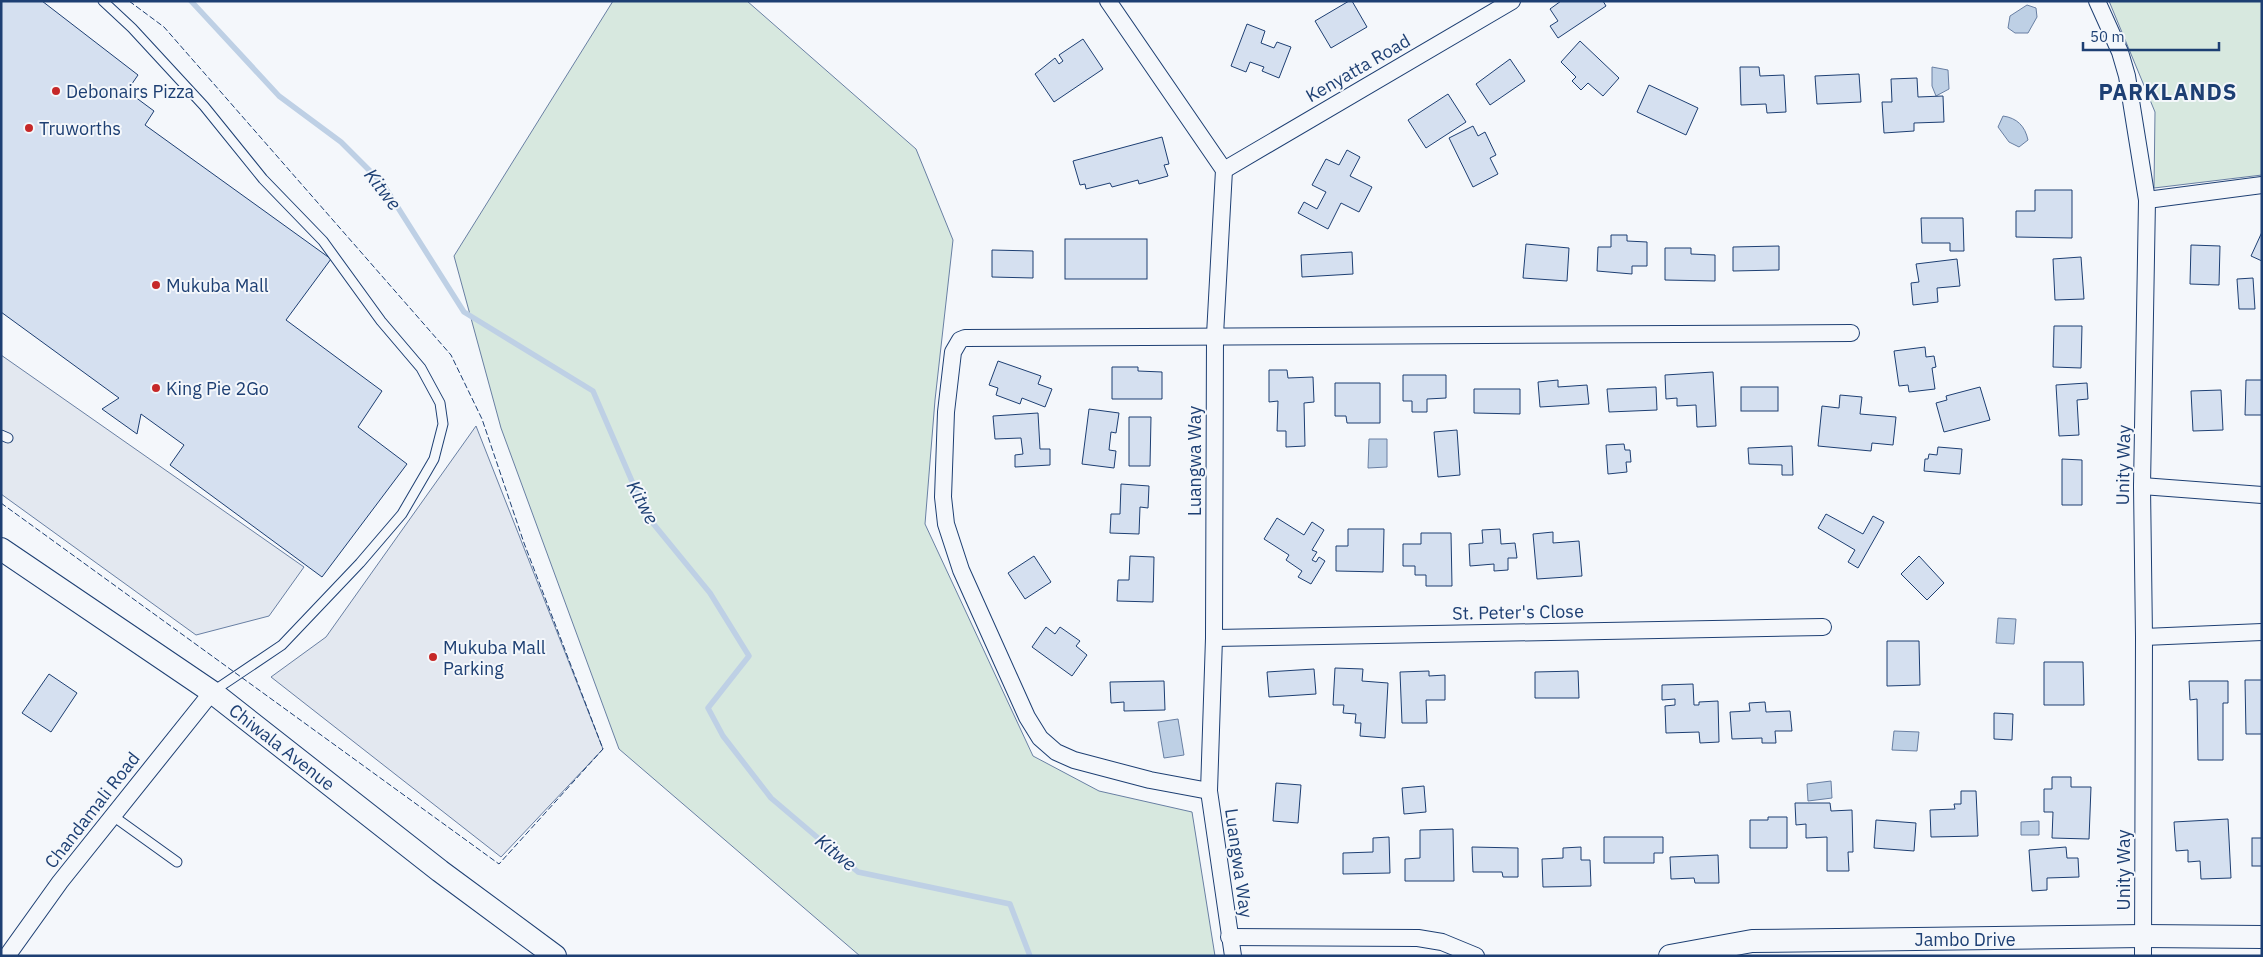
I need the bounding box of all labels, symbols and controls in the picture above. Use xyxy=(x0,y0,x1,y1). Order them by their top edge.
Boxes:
scale bar xyxy=(2083,20,2219,52)
text: 50 m xyxy=(2090,27,2125,46)
street label: Kenyatta Road xyxy=(1302,29,1414,107)
district label: PARKLANDS xyxy=(2098,77,2238,106)
place label: Debonairs Pizza xyxy=(66,80,195,103)
marker: Debonairs Pizza xyxy=(50,85,62,97)
place label: Truworths xyxy=(39,117,121,140)
marker: Truworths xyxy=(23,122,35,134)
water label: Kitwe xyxy=(359,163,407,215)
place label: Mukuba Mall xyxy=(166,274,269,297)
marker: Mukuba Mall xyxy=(150,279,162,291)
place label: King Pie 2Go xyxy=(166,377,269,400)
marker: King Pie 2Go xyxy=(150,382,162,394)
street label: Luangwa Way xyxy=(1183,406,1206,516)
street label: Unity Way xyxy=(2111,424,2135,506)
water label: Kitwe xyxy=(622,476,665,528)
street label: St. Peter's Close xyxy=(1452,599,1584,625)
place label: Mukuba Mall Parking xyxy=(443,636,546,680)
marker: Mukuba Mall Parking xyxy=(427,651,439,663)
street label: Chiwala Avenue xyxy=(224,699,340,796)
street label: Chandamali Road xyxy=(39,747,145,873)
street label: Luangwa Way xyxy=(1220,807,1258,919)
water label: Kitwe xyxy=(810,828,862,876)
street label: Unity Way xyxy=(2112,830,2135,910)
street label: Jambo Drive xyxy=(1914,928,2016,951)

